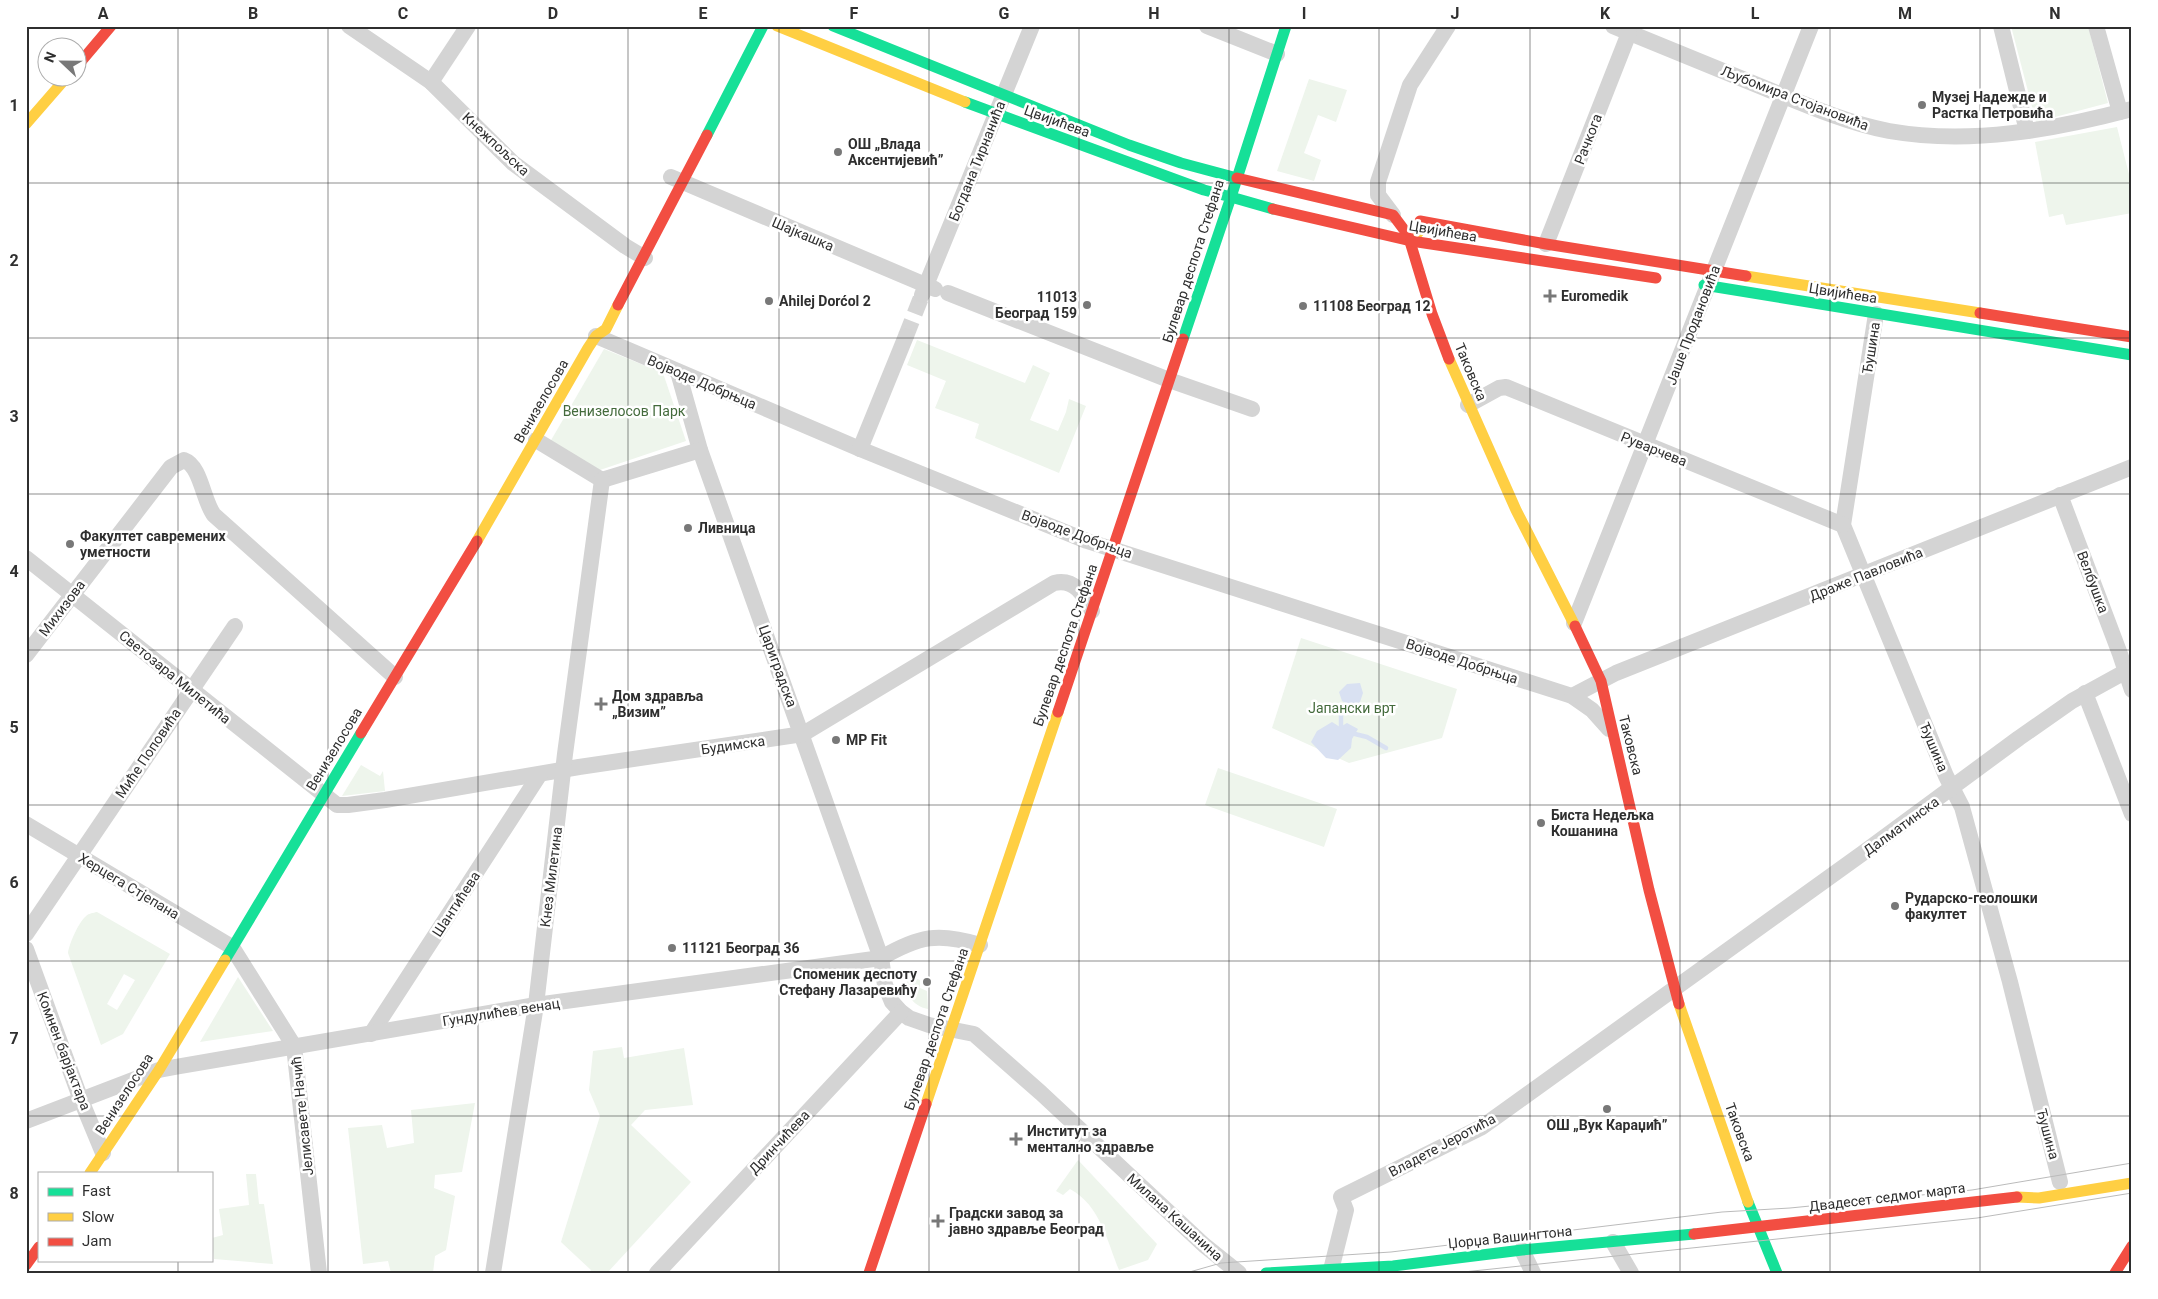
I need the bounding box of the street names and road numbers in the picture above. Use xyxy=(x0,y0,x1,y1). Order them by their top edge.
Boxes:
street label: Љубомира Стојановића xyxy=(1719,62,1871,134)
street label: Богдана Тирнанића xyxy=(946,99,1008,223)
street label: Цвијићева xyxy=(1022,102,1092,140)
street label: Кнежпољска xyxy=(459,109,533,179)
street label: Рачкога xyxy=(1571,111,1605,167)
street label: Булевар деспота Стефана xyxy=(1159,177,1227,345)
street label: Шајкашка xyxy=(770,214,836,254)
street label: Цвијићева xyxy=(1408,217,1478,245)
street label: Јаше Продановића xyxy=(1663,263,1723,387)
street label: Цвијићева xyxy=(1808,280,1878,306)
street label: Ђушина xyxy=(1859,321,1883,375)
street label: Таковска xyxy=(1452,341,1490,403)
street label: Војводе Добрњца xyxy=(645,352,759,412)
street label: Венизелосова xyxy=(511,356,571,446)
street label: Руварчева xyxy=(1619,429,1689,469)
street label: Војводе Добрњца xyxy=(1019,506,1135,562)
street label: Драже Павловића xyxy=(1807,544,1925,604)
street label: Велбушка xyxy=(2074,549,2112,615)
street label: Булевар деспота Стефана xyxy=(1030,562,1100,728)
street label: Михизова xyxy=(36,577,88,639)
street label: Цариградска xyxy=(756,623,800,709)
street label: Светозара Милетића xyxy=(116,627,234,727)
street label: Војводе Добрњца xyxy=(1404,635,1520,687)
street label: Миће Поповића xyxy=(112,705,184,801)
street label: Венизелосова xyxy=(303,705,365,793)
street label: Таковска xyxy=(1616,713,1646,777)
street label: Ђушина xyxy=(1916,720,1952,774)
street label: Будимска xyxy=(700,733,766,757)
street label: Далматинска xyxy=(1860,793,1942,859)
street label: Кнез Милетина xyxy=(537,826,565,928)
street label: Херцега Стјепана xyxy=(76,850,182,922)
street label: Шантићева xyxy=(429,868,483,940)
street label: Булевар деспота Стефана xyxy=(901,946,971,1112)
street label: Комнен барјактара xyxy=(34,989,94,1113)
street label: Гундулићев венац xyxy=(441,995,561,1029)
street label: Венизелосова xyxy=(92,1050,156,1138)
street label: Јелисавете Начић xyxy=(288,1056,316,1176)
street label: Таковска xyxy=(1722,1101,1758,1163)
street label: Дринчићева xyxy=(745,1107,813,1177)
street label: Ђушина xyxy=(2034,1107,2062,1161)
street label: Владете Јеротића xyxy=(1386,1110,1498,1180)
street label: Милана Кашанина xyxy=(1124,1170,1226,1264)
street label: Двадесет седмог марта xyxy=(1808,1179,1966,1215)
street label: Џорџа Вашингтона xyxy=(1447,1223,1573,1251)

